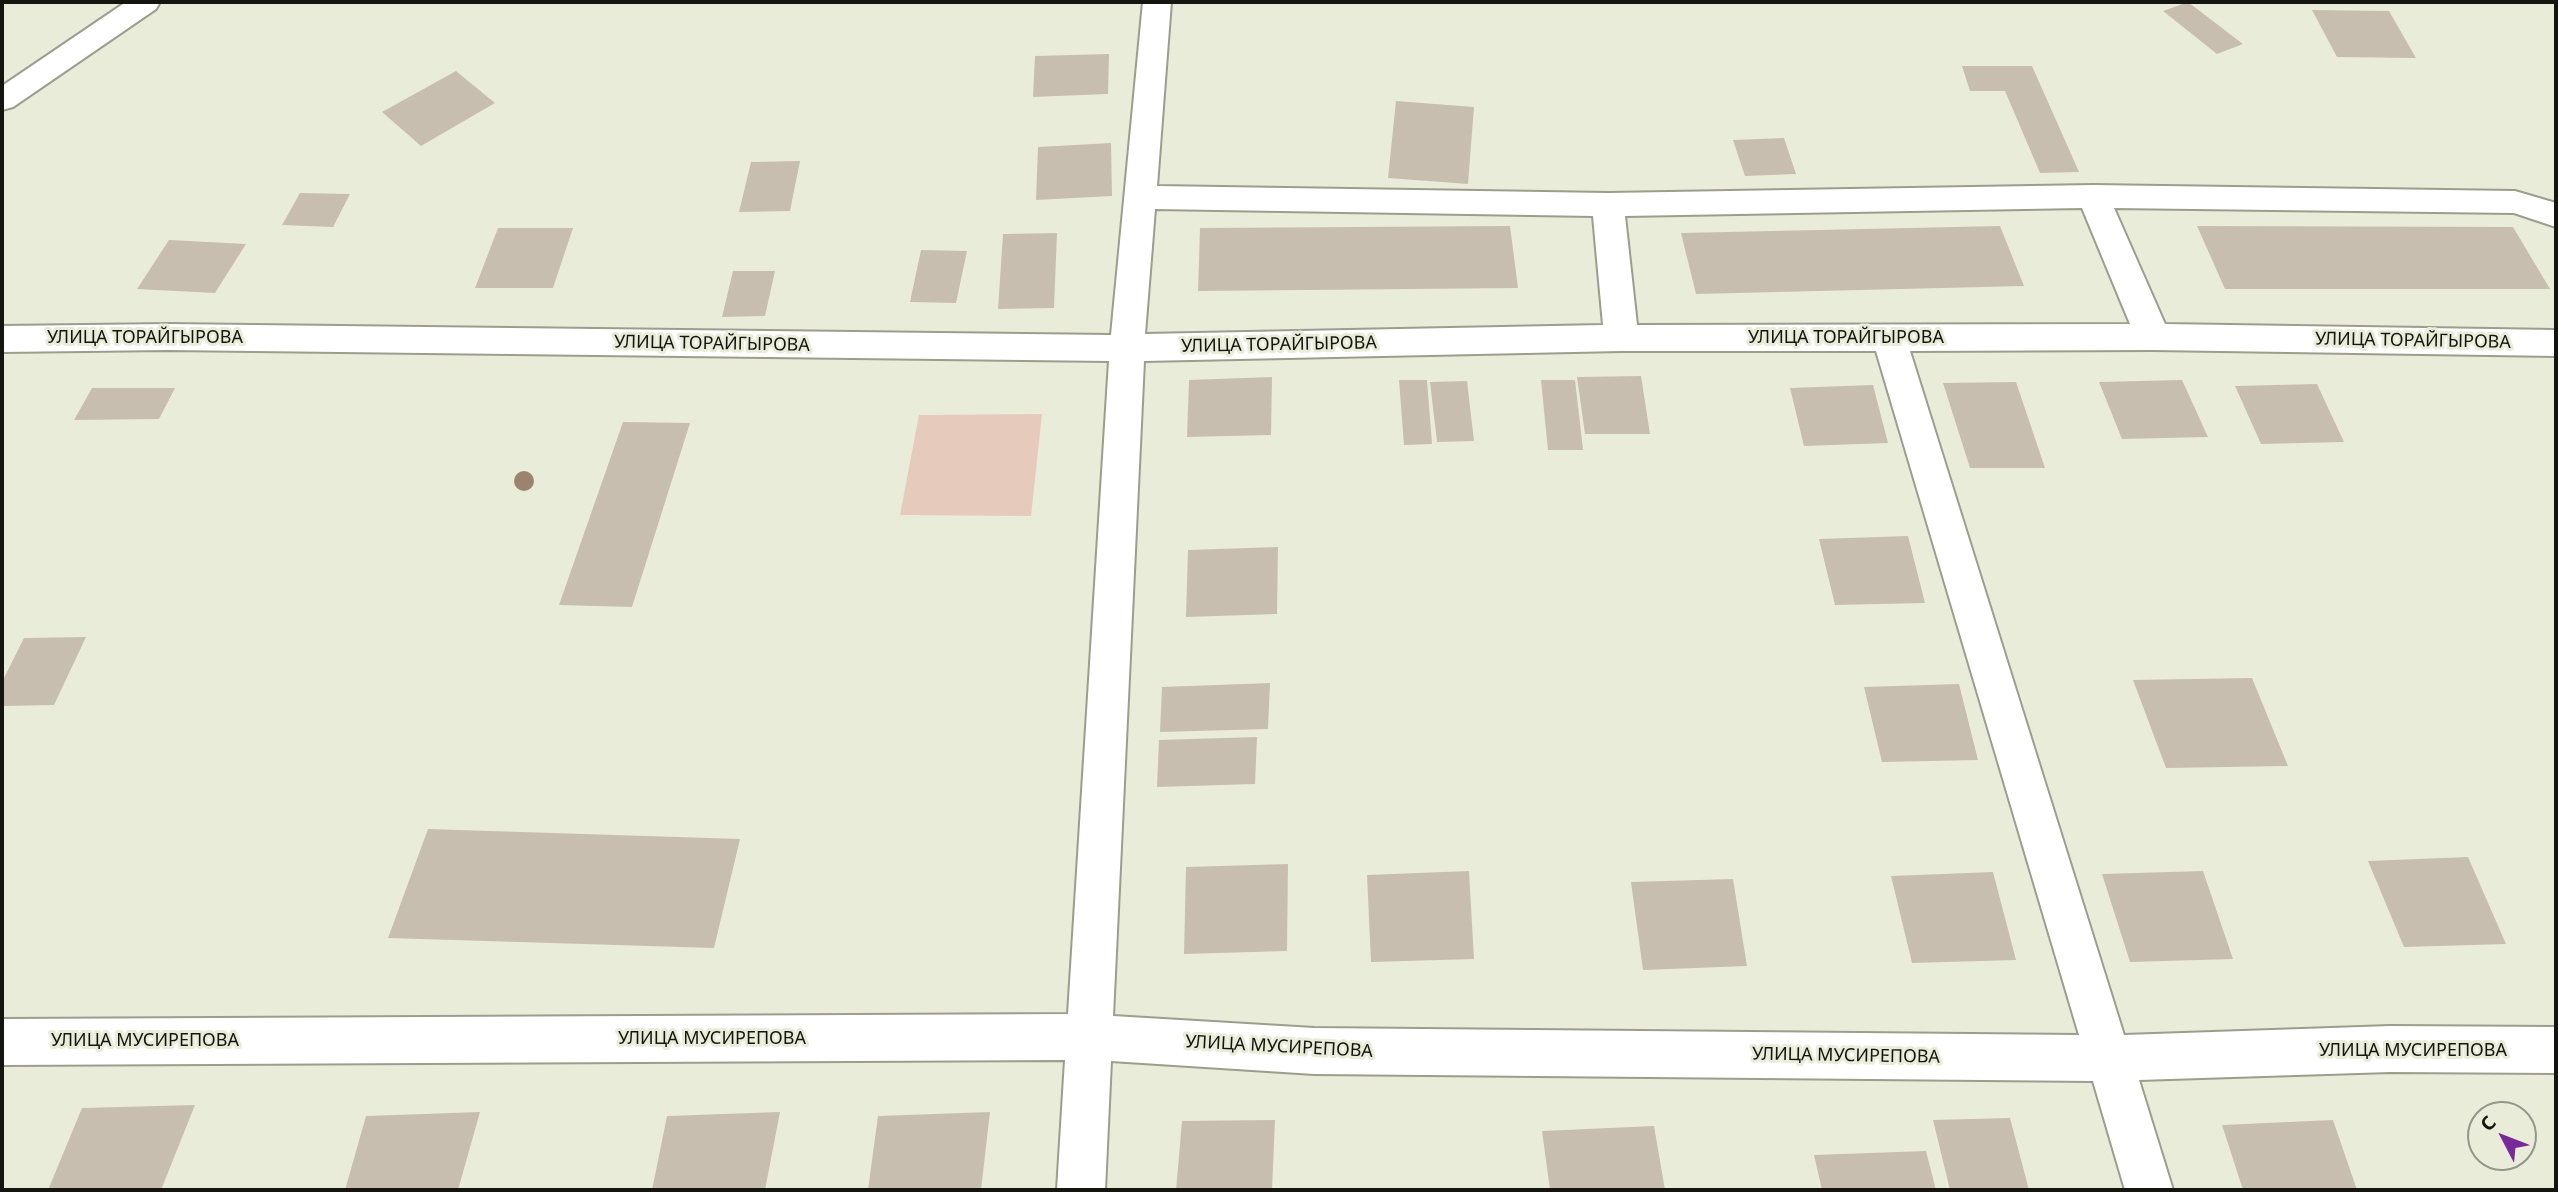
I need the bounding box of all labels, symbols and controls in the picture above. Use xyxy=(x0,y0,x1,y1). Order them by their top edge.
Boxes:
street label: УЛИЦА ТОРАЙГЫРОВА xyxy=(47,327,243,349)
street label: УЛИЦА ТОРАЙГЫРОВА xyxy=(1748,327,1944,349)
street label: УЛИЦА ТОРАЙГЫРОВА xyxy=(2315,328,2511,354)
street label: УЛИЦА ТОРАЙГЫРОВА xyxy=(614,331,810,357)
street label: УЛИЦА ТОРАЙГЫРОВА xyxy=(1181,332,1377,358)
street label: УЛИЦА МУСИРЕПОВА xyxy=(618,1028,806,1050)
street label: УЛИЦА МУСИРЕПОВА xyxy=(51,1030,239,1052)
street label: УЛИЦА МУСИРЕПОВА xyxy=(1185,1031,1373,1063)
street label: УЛИЦА МУСИРЕПОВА xyxy=(2319,1040,2507,1062)
street label: УЛИЦА МУСИРЕПОВА xyxy=(1752,1044,1940,1068)
north arrow xyxy=(2467,1101,2537,1171)
text: С xyxy=(2474,1110,2502,1137)

